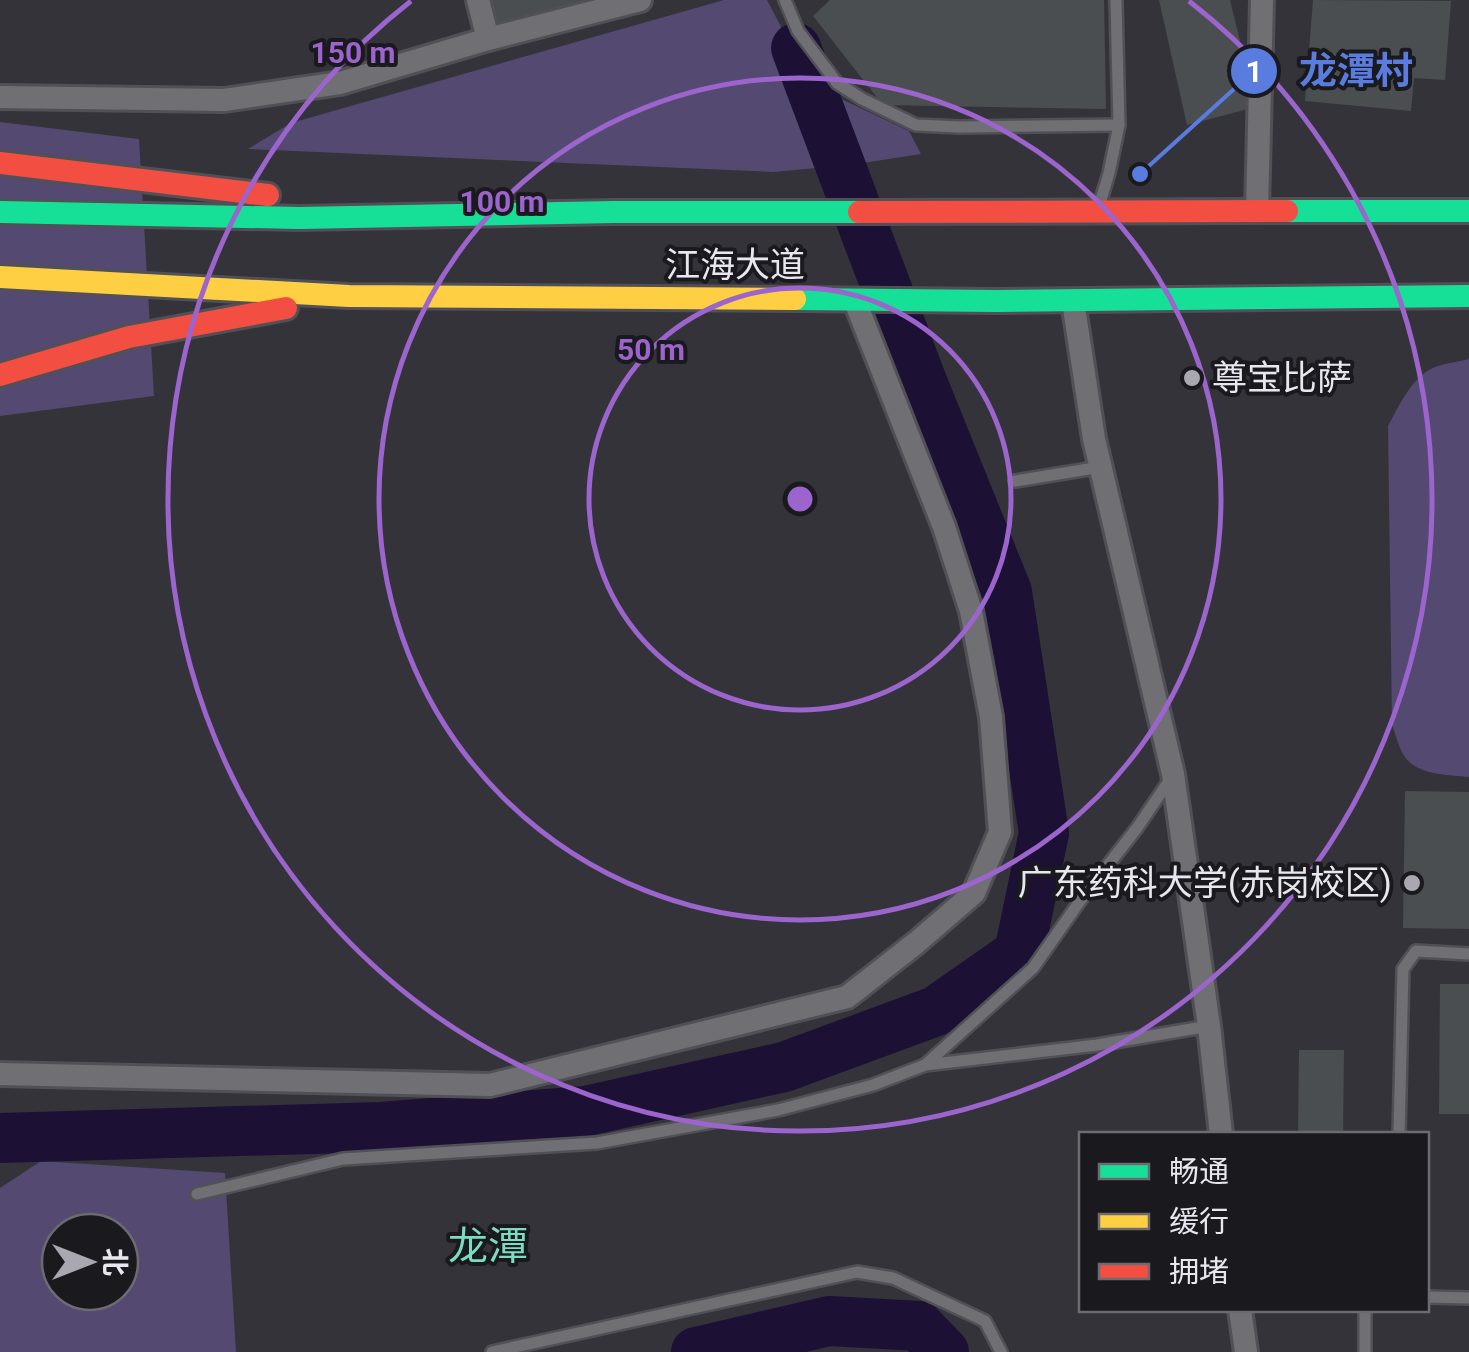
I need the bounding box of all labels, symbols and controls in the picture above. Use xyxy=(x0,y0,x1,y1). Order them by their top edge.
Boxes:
text: 150 m xyxy=(310,35,396,70)
callout: 龙潭村 xyxy=(1229,37,1433,105)
text: 龙潭村 xyxy=(1299,49,1413,93)
text: 1 xyxy=(1245,54,1263,89)
text: 100 m xyxy=(459,184,545,219)
street label: 江海大道 xyxy=(665,245,805,286)
text: 50 m xyxy=(617,332,685,367)
place label: 尊宝比萨 xyxy=(1212,358,1352,399)
marker: 尊宝比萨 xyxy=(1181,367,1203,389)
centre of rings xyxy=(782,481,818,517)
place label: 广东药科大学(赤岗校区) xyxy=(1018,863,1392,904)
marker: 广东药科大学(赤岗校区) xyxy=(1401,872,1423,894)
legend xyxy=(1079,1132,1429,1312)
text: 畅通 xyxy=(1169,1154,1229,1189)
text: 缓行 xyxy=(1169,1204,1229,1239)
north arrow xyxy=(40,1212,140,1312)
district label: 龙潭 xyxy=(448,1223,528,1270)
text: 北 xyxy=(98,1248,131,1276)
text: 拥堵 xyxy=(1169,1254,1229,1289)

